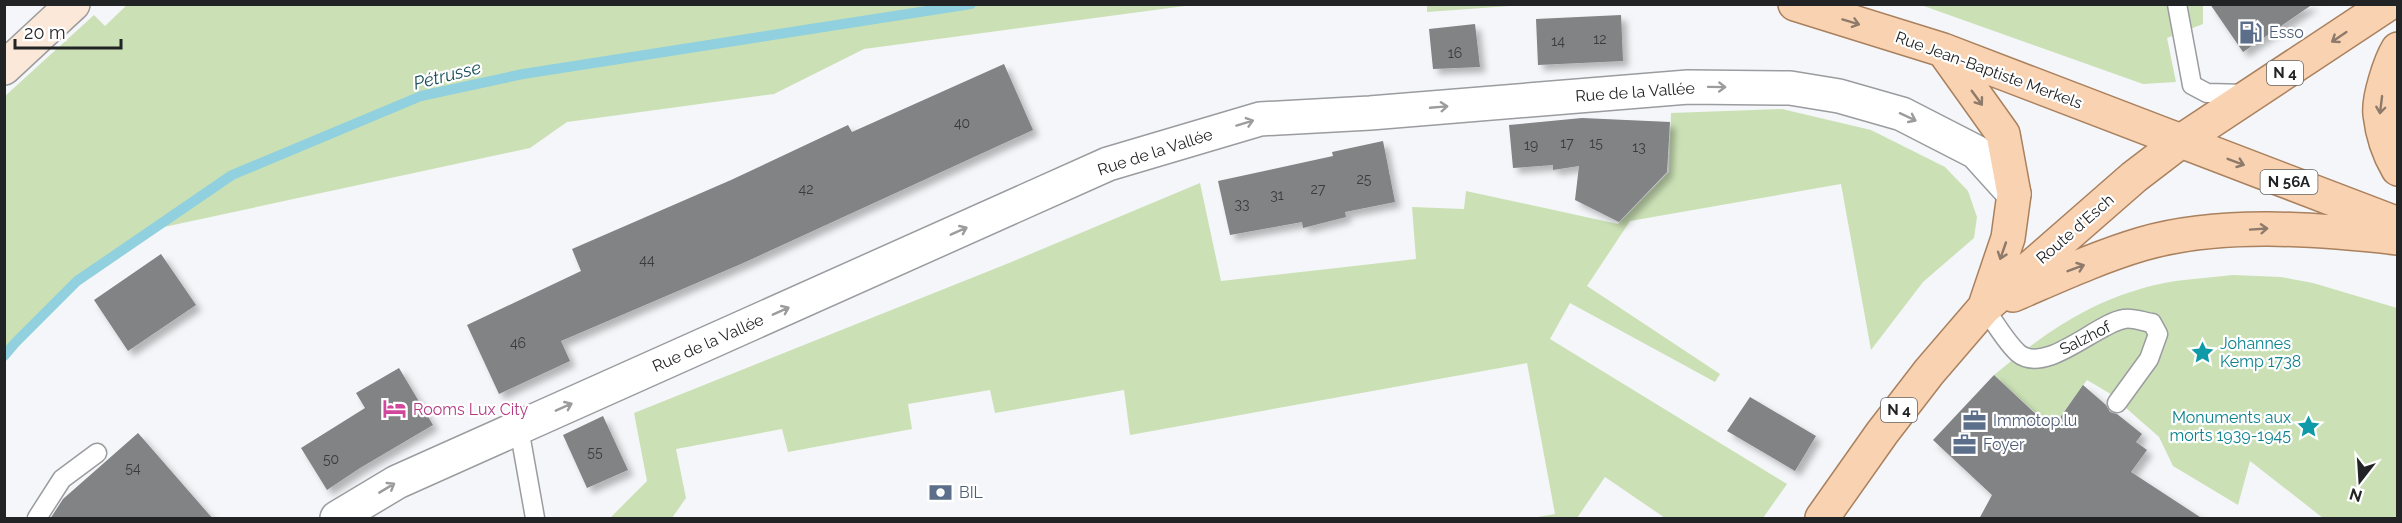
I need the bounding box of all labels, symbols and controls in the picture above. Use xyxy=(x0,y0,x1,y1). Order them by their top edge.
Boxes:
scale bar xyxy=(15,12,122,50)
one-way arrow xyxy=(1841,17,1860,28)
fuel station icon: Esso xyxy=(2238,19,2264,45)
text: 20 m xyxy=(24,22,66,43)
place label: Esso xyxy=(2269,23,2304,42)
street label: Rue Jean-Baptiste Merkels xyxy=(1893,27,2085,113)
house number: 12 xyxy=(1593,31,1607,47)
one-way arrow xyxy=(2331,31,2348,43)
house number: 14 xyxy=(1551,33,1565,49)
house number: 16 xyxy=(1448,45,1462,61)
water label: Pétrusse xyxy=(411,56,483,94)
road number: N 4 xyxy=(2267,61,2303,85)
street label: Rue de la Vallée xyxy=(1575,78,1695,106)
one-way arrow xyxy=(1706,81,1726,93)
one-way arrow xyxy=(1971,89,1983,105)
one-way arrow xyxy=(2376,95,2387,114)
one-way arrow xyxy=(1428,101,1448,112)
one-way arrow xyxy=(1898,112,1916,124)
house number: 40 xyxy=(954,115,970,131)
one-way arrow xyxy=(1235,117,1254,128)
street label: Rue de la Vallée xyxy=(1095,124,1215,180)
house number: 17 xyxy=(1560,135,1574,151)
house number: 15 xyxy=(1589,135,1603,151)
house number: 19 xyxy=(1524,137,1538,153)
house number: 13 xyxy=(1632,139,1646,155)
one-way arrow xyxy=(2226,157,2244,168)
road number: N 56A xyxy=(2260,170,2318,194)
house number: 25 xyxy=(1357,171,1372,187)
house number: 42 xyxy=(799,181,813,197)
house number: 27 xyxy=(1311,181,1326,197)
house number: 31 xyxy=(1270,187,1284,203)
street label: Route d'Esch xyxy=(2032,190,2118,268)
house number: 33 xyxy=(1235,196,1249,212)
one-way arrow xyxy=(2248,223,2268,234)
one-way arrow xyxy=(949,225,967,236)
one-way arrow xyxy=(1997,241,2008,260)
house number: 44 xyxy=(639,252,655,268)
one-way arrow xyxy=(2067,262,2085,273)
one-way arrow xyxy=(771,304,789,316)
street label: Rue de la Vallée xyxy=(650,310,766,376)
street label: Salzhof xyxy=(2056,317,2114,359)
place label: Johannes Kemp 1738 xyxy=(2220,334,2301,371)
house number: 46 xyxy=(510,335,526,351)
place icon: Johannes Kemp 1738 xyxy=(2189,339,2215,365)
hotel icon: Rooms Lux City xyxy=(382,396,408,422)
road number: N 4 xyxy=(1881,398,1917,422)
place label: Rooms Lux City xyxy=(413,400,529,419)
one-way arrow xyxy=(555,401,573,413)
office icon: Immotop.lu xyxy=(1962,407,1988,433)
place label: Monuments aux morts 1939-1945 xyxy=(2170,408,2291,445)
place label: Immotop.lu xyxy=(1993,411,2077,430)
place icon: Monuments aux morts 1939-1945 xyxy=(2296,413,2322,439)
office icon: Foyer xyxy=(1952,431,1978,457)
place label: Foyer xyxy=(1983,435,2025,454)
house number: 55 xyxy=(587,444,603,460)
house number: 50 xyxy=(323,451,339,467)
north arrow xyxy=(2330,451,2390,511)
house number: 54 xyxy=(125,460,141,476)
bank icon: BIL xyxy=(928,479,954,505)
one-way arrow xyxy=(378,481,395,493)
place label: BIL xyxy=(959,483,984,502)
text: N xyxy=(2347,484,2364,506)

